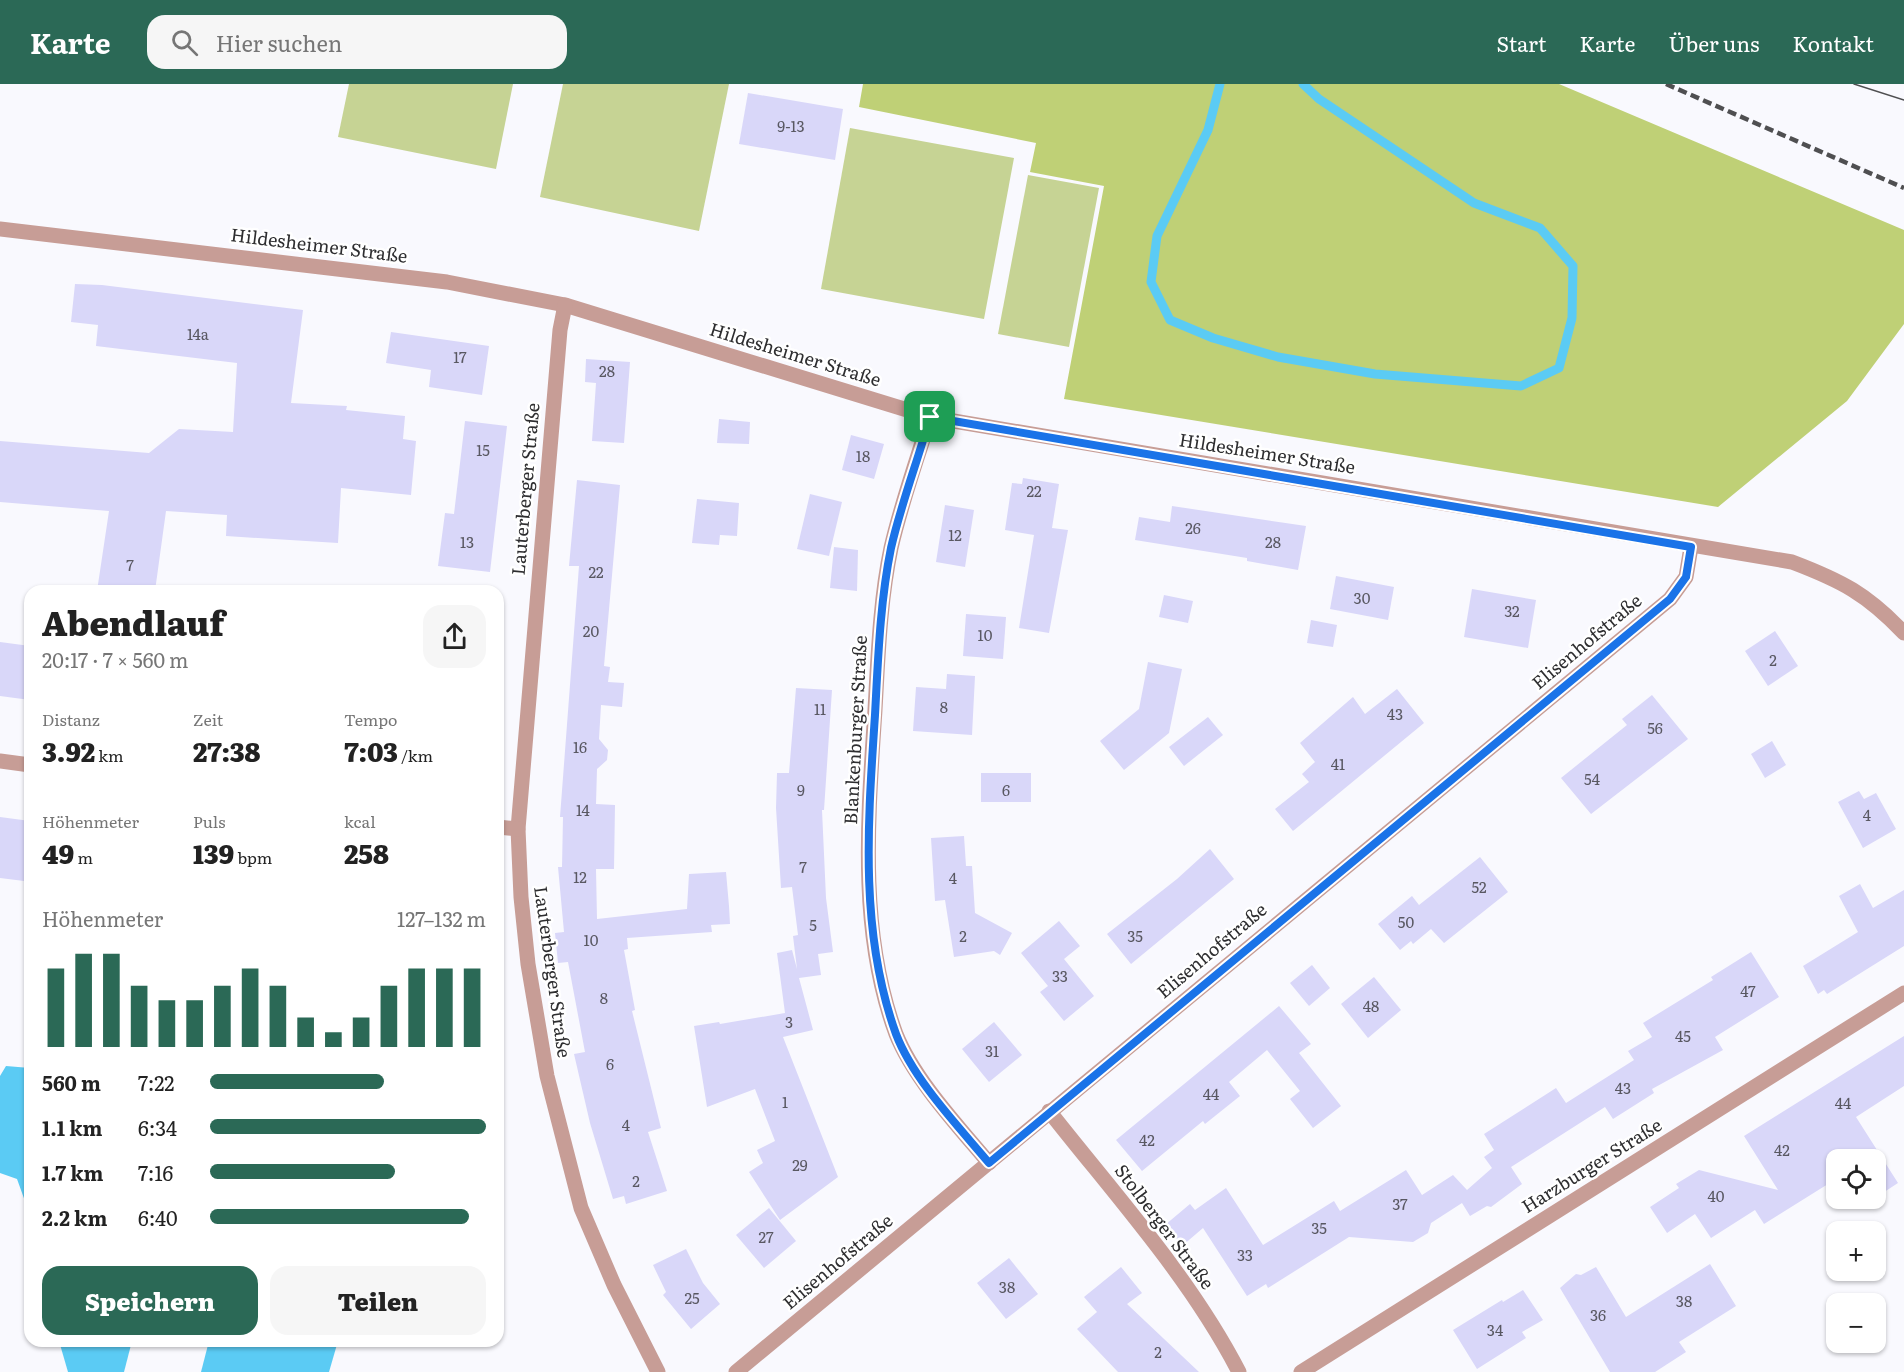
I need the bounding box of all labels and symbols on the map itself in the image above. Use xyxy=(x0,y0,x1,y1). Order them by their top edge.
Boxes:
house number: 9-13 xyxy=(777,114,805,137)
street label: Hildesheimer Straße xyxy=(229,220,409,269)
street label: Hildesheimer Straße xyxy=(706,315,884,392)
house number: 14a xyxy=(187,322,210,345)
house number: 17 xyxy=(453,345,467,368)
house number: 28 xyxy=(599,359,615,382)
pin xyxy=(904,391,955,442)
street label: Lauterberger Straße xyxy=(504,402,545,576)
street label: Hildesheimer Straße xyxy=(1177,425,1357,480)
house number: 15 xyxy=(476,438,490,461)
house number: 18 xyxy=(856,444,870,467)
house number: 22 xyxy=(1026,479,1042,502)
house number: 26 xyxy=(1185,516,1201,539)
house number: 12 xyxy=(948,523,962,546)
house number: 13 xyxy=(460,530,474,553)
house number: 28 xyxy=(1265,530,1281,553)
house number: 7 xyxy=(126,553,134,576)
house number: 22 xyxy=(588,560,604,583)
house number: 30 xyxy=(1354,586,1371,609)
street label: Elisenhofstraße xyxy=(1525,587,1647,695)
house number: 32 xyxy=(1504,599,1520,622)
house number: 20 xyxy=(583,619,599,642)
house number: 10 xyxy=(978,623,993,646)
street label: Blankenburger Straße xyxy=(836,635,873,825)
house number: 2 xyxy=(1769,648,1777,671)
house number: 8 xyxy=(940,695,948,718)
house number: 11 xyxy=(814,697,826,720)
house number: 43 xyxy=(1387,702,1403,725)
house number: 56 xyxy=(1647,716,1663,739)
house number: 16 xyxy=(573,735,587,758)
house number: 41 xyxy=(1331,752,1345,775)
house number: 54 xyxy=(1584,767,1600,790)
house number: 9 xyxy=(797,778,805,801)
house number: 6 xyxy=(1002,778,1010,801)
house number: 14 xyxy=(576,798,590,821)
house number: 4 xyxy=(1863,803,1871,826)
house number: 7 xyxy=(799,855,807,878)
house number: 12 xyxy=(573,865,587,888)
house number: 4 xyxy=(949,866,957,889)
house number: 52 xyxy=(1471,875,1487,898)
street label: Lauterberger Straße xyxy=(528,884,579,1059)
street label: Elisenhofstraße xyxy=(1150,896,1272,1004)
house number: 50 xyxy=(1398,910,1414,933)
house number: 5 xyxy=(809,913,817,936)
house number: 2 xyxy=(959,924,967,947)
house number: 35 xyxy=(1127,924,1143,947)
house number: 10 xyxy=(584,928,599,951)
house number: 33 xyxy=(1052,964,1068,987)
house number: 47 xyxy=(1740,979,1756,1002)
house number: 8 xyxy=(600,986,608,1009)
house number: 48 xyxy=(1363,994,1379,1017)
house number: 3 xyxy=(785,1010,793,1033)
house number: 45 xyxy=(1675,1024,1691,1047)
house number: 31 xyxy=(985,1039,999,1062)
house number: 6 xyxy=(606,1052,614,1075)
house number: 43 xyxy=(1615,1076,1631,1099)
house number: 44 xyxy=(1203,1082,1219,1105)
house number: 1 xyxy=(782,1090,788,1113)
house number: 44 xyxy=(1835,1091,1851,1114)
street label: Harzburger Straße xyxy=(1516,1111,1667,1219)
house number: 4 xyxy=(622,1113,630,1136)
house number: 42 xyxy=(1139,1128,1155,1151)
house number: 42 xyxy=(1774,1138,1790,1161)
house number: 29 xyxy=(792,1153,808,1176)
street label: Stolberger Straße xyxy=(1109,1158,1221,1294)
house number: 2 xyxy=(632,1169,640,1192)
house number: 40 xyxy=(1708,1184,1725,1207)
house number: 37 xyxy=(1392,1192,1408,1215)
street label: Elisenhofstraße xyxy=(776,1207,898,1315)
house number: 35 xyxy=(1311,1216,1327,1239)
house number: 27 xyxy=(758,1225,774,1248)
house number: 33 xyxy=(1237,1243,1253,1266)
house number: 38 xyxy=(999,1275,1015,1298)
house number: 25 xyxy=(684,1286,700,1309)
house number: 38 xyxy=(1676,1289,1692,1312)
house number: 36 xyxy=(1590,1303,1606,1326)
house number: 34 xyxy=(1487,1318,1503,1341)
house number: 2 xyxy=(1154,1340,1162,1363)

